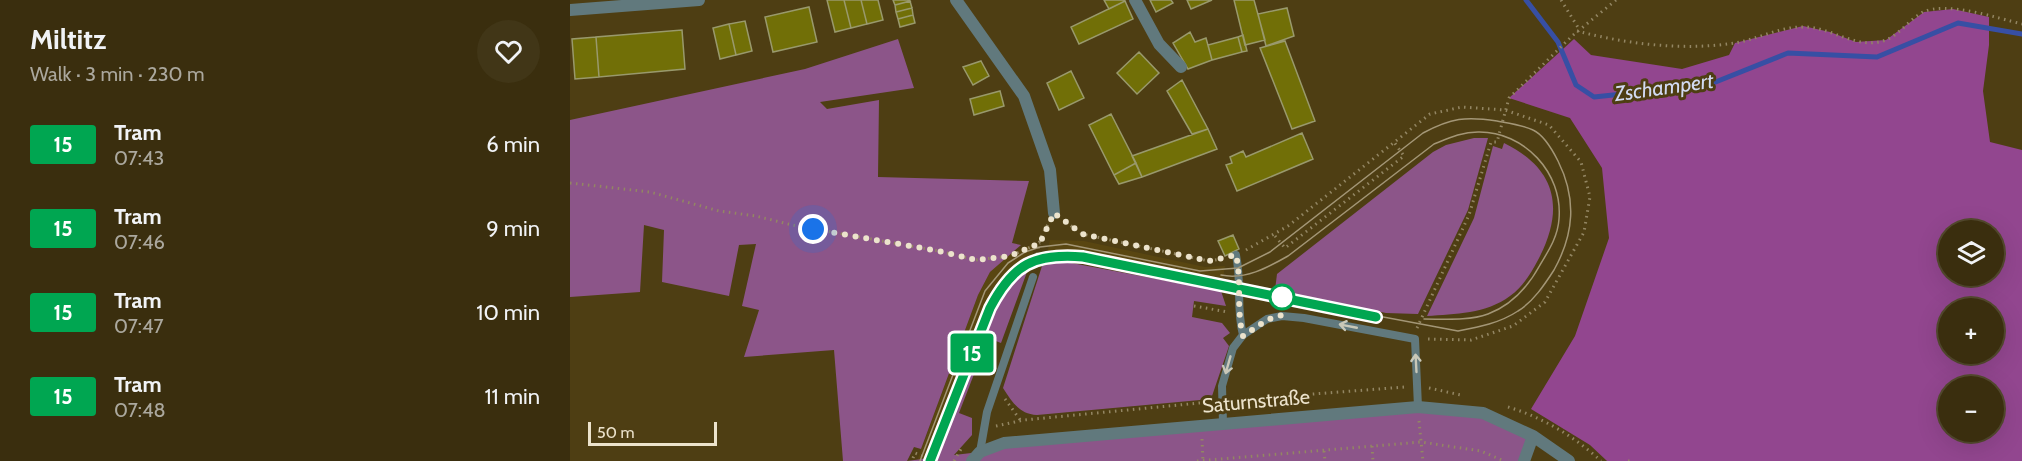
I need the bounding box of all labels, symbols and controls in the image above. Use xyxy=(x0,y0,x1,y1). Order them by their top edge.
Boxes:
button: heart xyxy=(477,20,540,83)
text: Miltitz xyxy=(30,22,106,56)
text: Walk · 3 min · 230 m xyxy=(30,62,205,86)
water label: Zschampert xyxy=(1612,68,1716,106)
text: Tram xyxy=(114,119,162,146)
text: 6 min xyxy=(486,131,540,158)
text: 15 xyxy=(53,132,73,157)
text: 07:43 xyxy=(114,146,164,170)
text: Tram xyxy=(114,203,162,230)
your location xyxy=(798,214,828,244)
text: 9 min xyxy=(486,215,540,242)
text: 15 xyxy=(53,216,73,241)
map controls xyxy=(1938,220,2004,442)
button: layers xyxy=(1938,220,2004,286)
text: 07:46 xyxy=(114,230,165,254)
unlabelled marker xyxy=(1269,284,1295,310)
text: Tram xyxy=(114,287,162,314)
button: + xyxy=(1938,298,2004,364)
text: 10 min xyxy=(476,299,540,326)
text: 15 xyxy=(53,300,73,325)
text: 07:47 xyxy=(114,314,164,338)
one-way arrow xyxy=(1338,320,1358,331)
line badge: 15 xyxy=(945,334,999,372)
text: 15 xyxy=(962,341,982,366)
one-way arrow xyxy=(1410,353,1421,373)
one-way arrow xyxy=(1222,356,1233,375)
text: Tram xyxy=(114,371,162,398)
button: − xyxy=(1938,376,2004,442)
text: 11 min xyxy=(484,383,540,410)
text: 15 xyxy=(53,384,73,409)
street label: Saturnstraße xyxy=(1201,384,1311,418)
text: 07:48 xyxy=(114,398,166,422)
scale bar xyxy=(588,419,717,446)
text: 50 m xyxy=(597,423,634,442)

